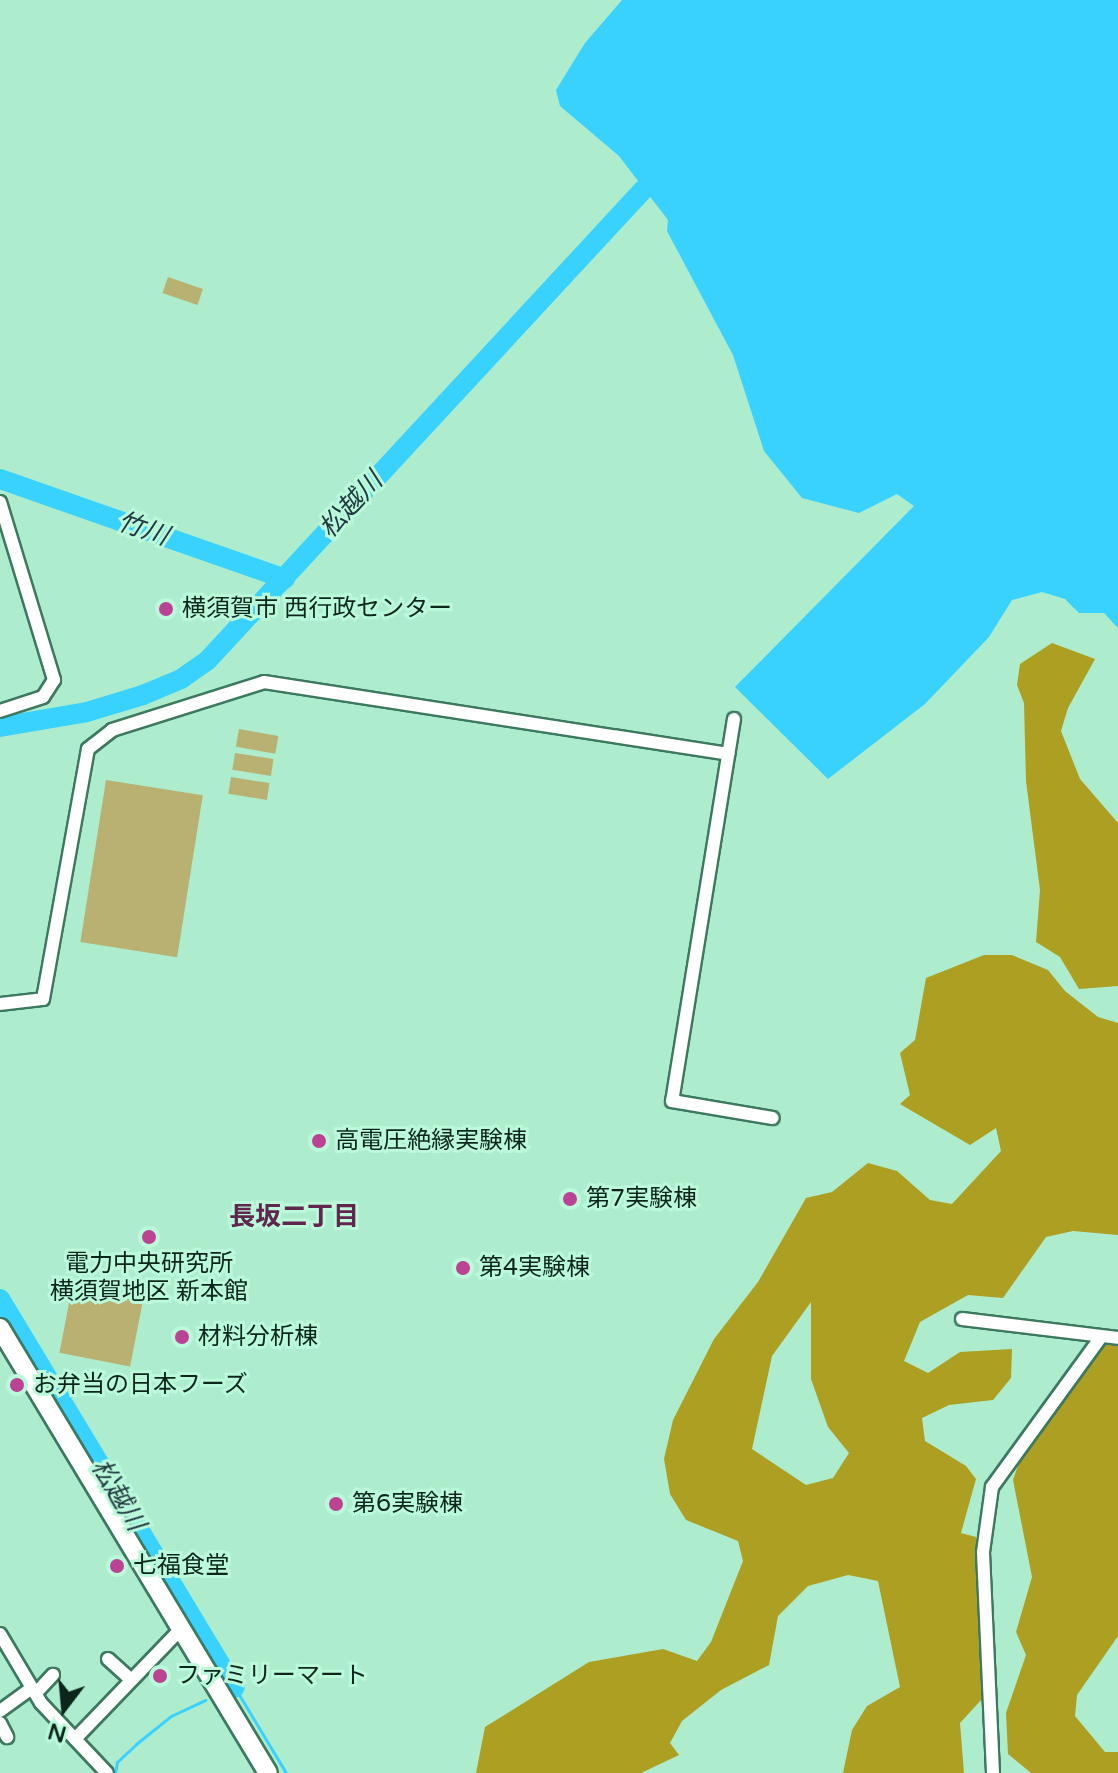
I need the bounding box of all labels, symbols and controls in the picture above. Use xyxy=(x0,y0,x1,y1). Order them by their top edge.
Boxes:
water label: 松越川 xyxy=(313,466,389,544)
water label: 竹川 xyxy=(113,506,173,552)
place label: 横須賀市 西行政センター xyxy=(182,595,452,623)
marker: 横須賀市 西行政センター xyxy=(157,600,175,618)
place label: 高電圧絶縁実験棟 xyxy=(335,1127,527,1155)
marker: 高電圧絶縁実験棟 xyxy=(310,1132,328,1150)
place label: 第7実験棟 xyxy=(586,1185,697,1213)
marker: 第7実験棟 xyxy=(561,1190,579,1208)
district label: 長坂二丁目 xyxy=(229,1201,359,1233)
marker: 電力中央研究所 横須賀地区 新本館 xyxy=(140,1228,158,1246)
place label: 電力中央研究所 横須賀地区 新本館 xyxy=(50,1250,248,1306)
place label: 第4実験棟 xyxy=(479,1254,590,1282)
marker: 第4実験棟 xyxy=(454,1259,472,1277)
place label: 材料分析棟 xyxy=(198,1323,318,1351)
marker: 材料分析棟 xyxy=(173,1328,191,1346)
place label: お弁当の日本フーズ xyxy=(33,1371,249,1399)
marker: お弁当の日本フーズ xyxy=(8,1376,26,1394)
water label: 松越川 xyxy=(85,1454,151,1536)
place label: 第6実験棟 xyxy=(352,1490,463,1518)
marker: 第6実験棟 xyxy=(327,1495,345,1513)
place label: 七福食堂 xyxy=(133,1552,229,1580)
marker: 七福食堂 xyxy=(108,1557,126,1575)
place label: ファミリーマート xyxy=(176,1662,368,1690)
marker: ファミリーマート xyxy=(151,1667,169,1685)
north arrow xyxy=(24,1669,104,1749)
text: N xyxy=(45,1717,69,1747)

